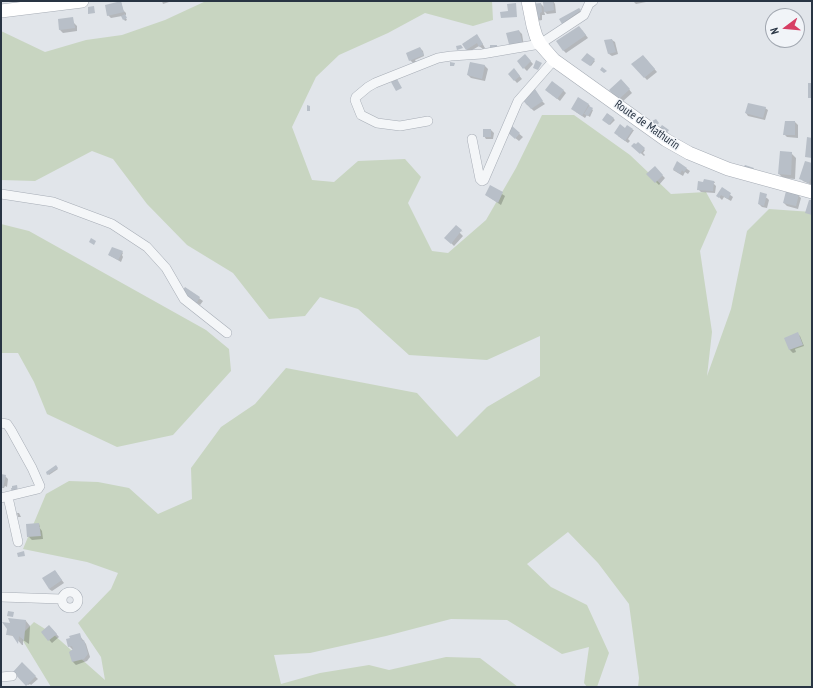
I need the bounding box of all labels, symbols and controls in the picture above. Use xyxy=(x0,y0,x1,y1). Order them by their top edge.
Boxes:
north arrow xyxy=(765,8,805,48)
text: N xyxy=(767,26,782,36)
street label: Route de Mathurin xyxy=(612,97,682,153)

